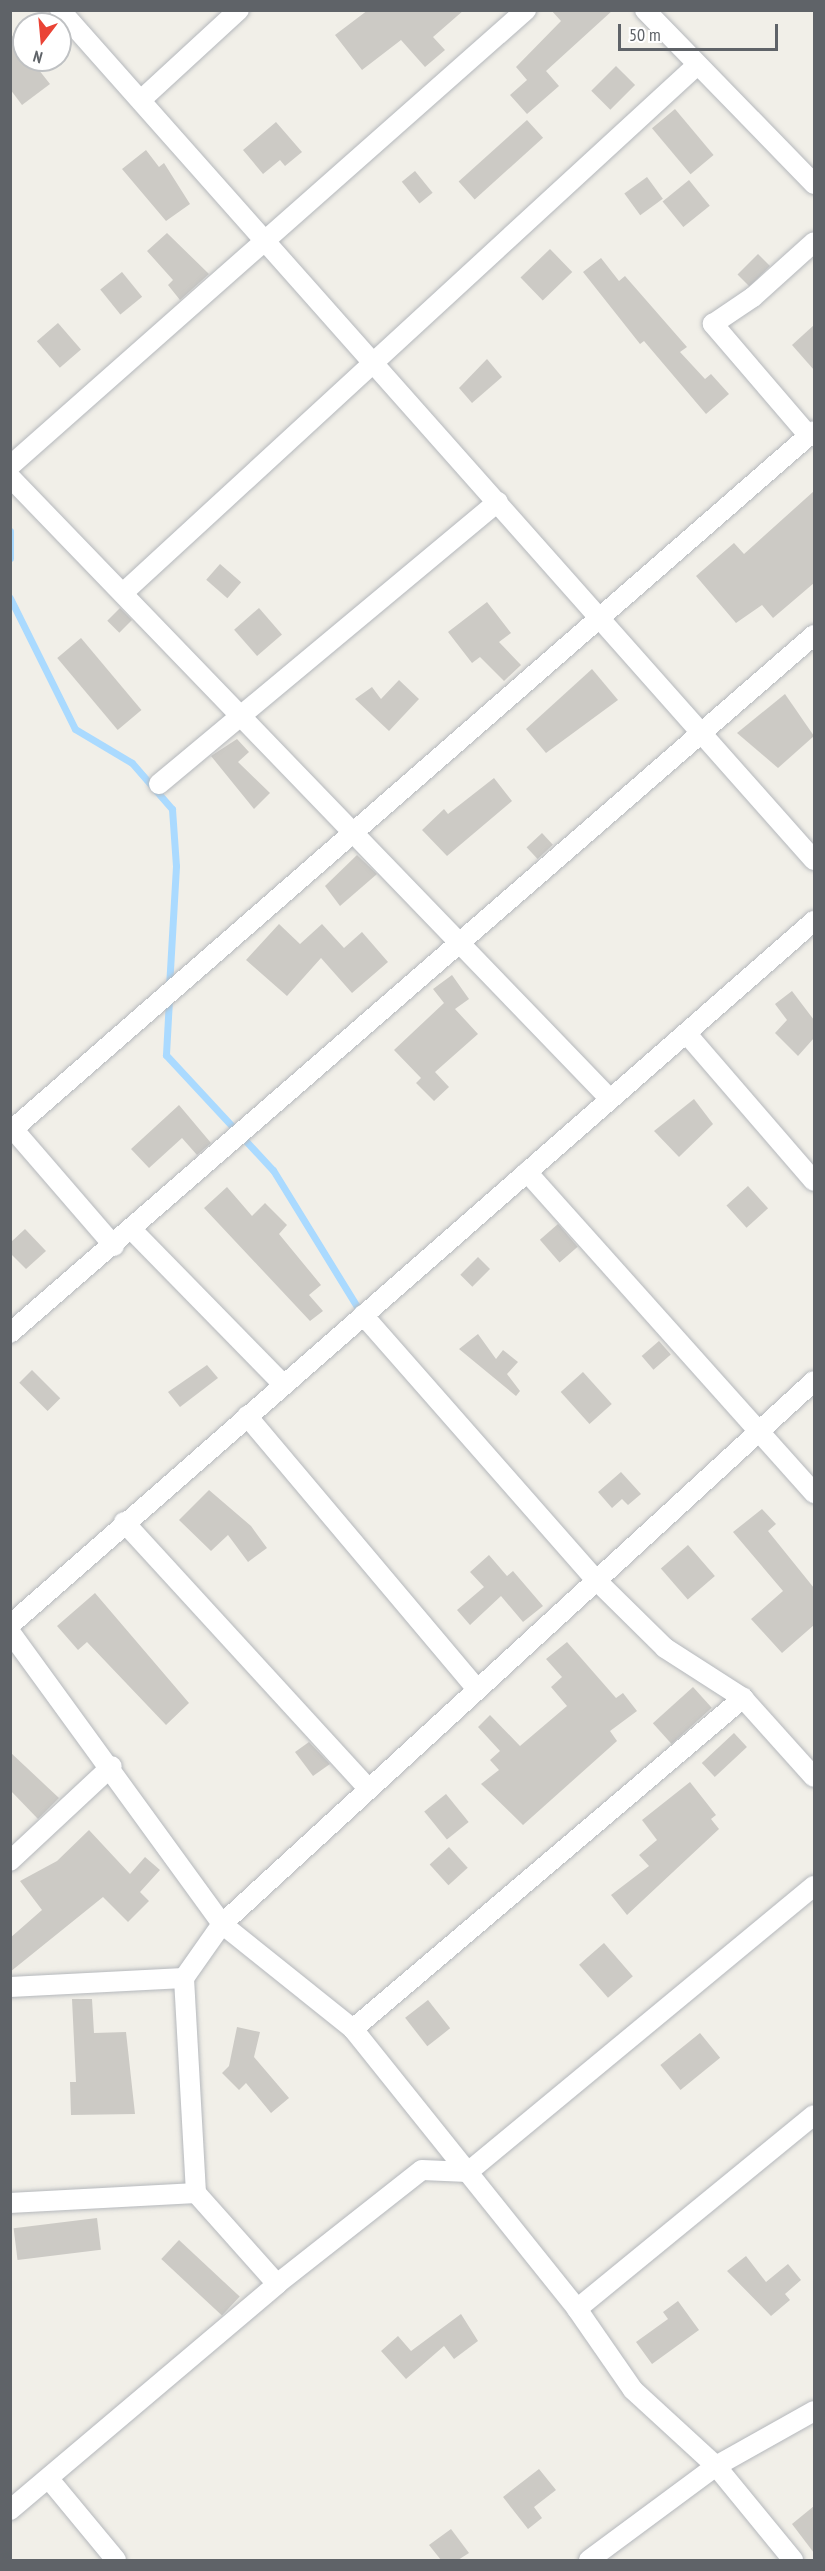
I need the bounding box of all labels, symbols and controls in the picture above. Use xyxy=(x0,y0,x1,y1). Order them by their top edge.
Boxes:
north arrow xyxy=(12,12,72,72)
scale bar xyxy=(621,12,782,50)
text: 50 m xyxy=(629,23,661,46)
text: N xyxy=(31,47,45,68)

